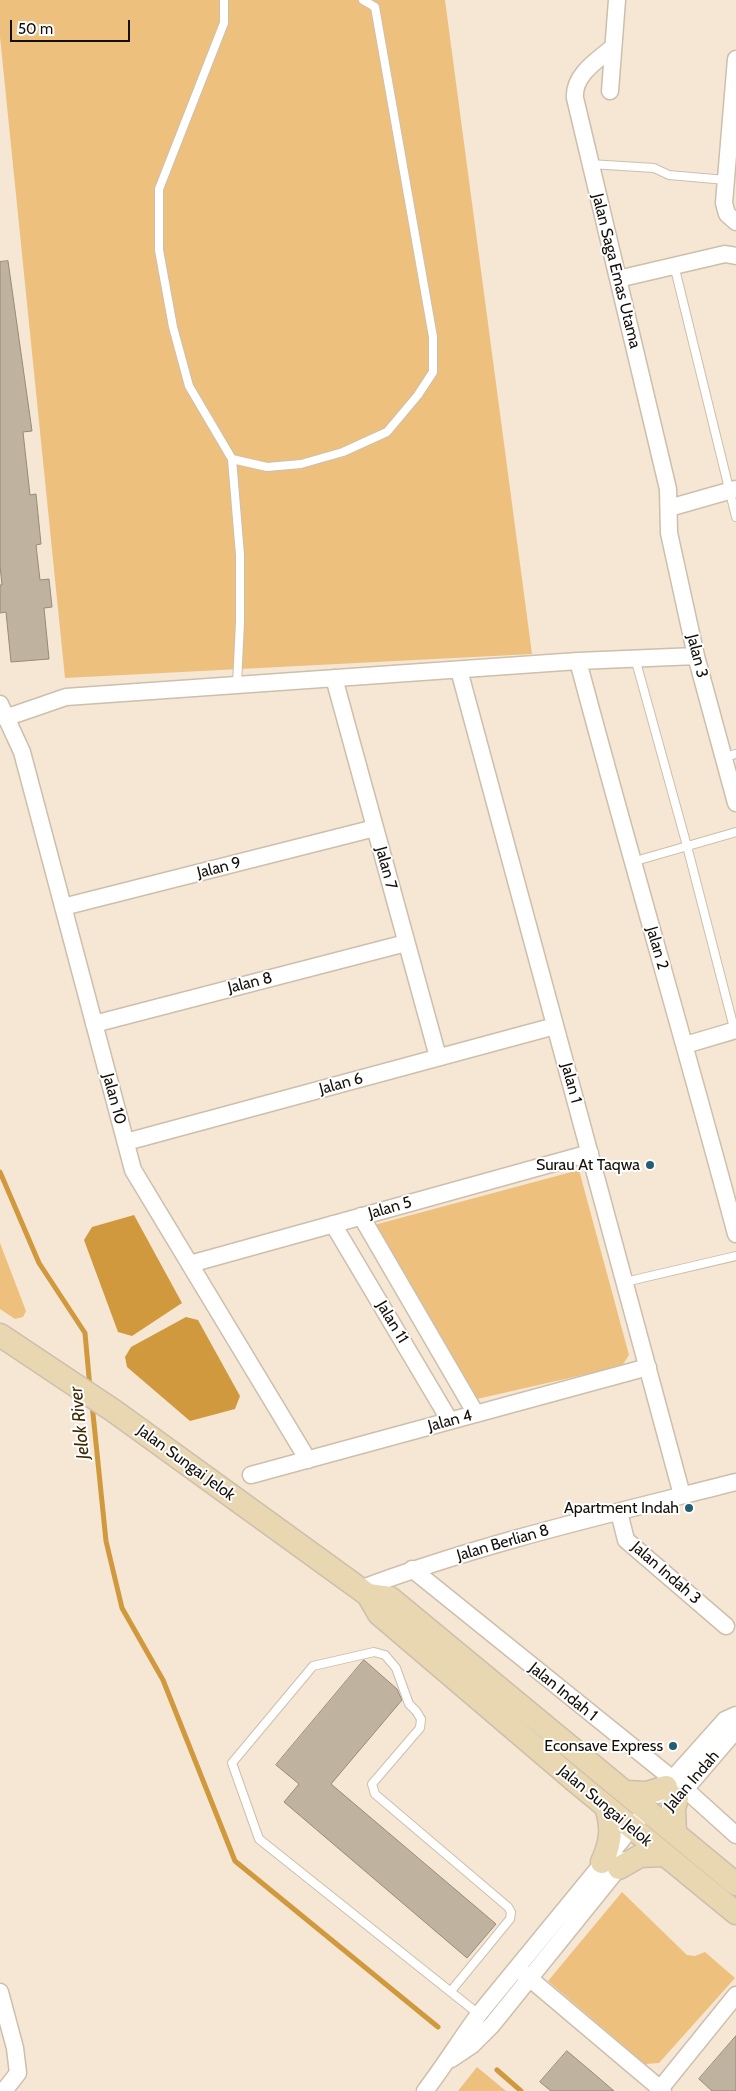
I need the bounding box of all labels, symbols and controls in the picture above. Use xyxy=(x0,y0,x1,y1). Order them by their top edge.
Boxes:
scale bar xyxy=(12,10,132,42)
text: 50 m xyxy=(18,20,53,38)
street label: Jalan Saga Emas Utama xyxy=(587,192,645,350)
street label: Jalan 3 xyxy=(682,632,712,680)
street label: Jalan 7 xyxy=(371,844,401,892)
street label: Jalan 9 xyxy=(195,853,243,883)
street label: Jalan 2 xyxy=(642,924,672,972)
street label: Jalan 8 xyxy=(226,968,274,998)
street label: Jalan 1 xyxy=(556,1061,586,1105)
street label: Jalan 6 xyxy=(317,1069,365,1099)
street label: Jalan 10 xyxy=(98,1071,130,1127)
place label: Surau At Taqwa xyxy=(536,1155,640,1175)
marker: Surau At Taqwa xyxy=(644,1159,656,1171)
street label: Jalan 5 xyxy=(366,1193,414,1223)
street label: Jalan 11 xyxy=(372,1297,412,1347)
water label: Jelok River xyxy=(65,1386,95,1460)
street label: Jalan 4 xyxy=(426,1406,474,1436)
street label: Jalan Sungai Jelok xyxy=(133,1421,239,1505)
place label: Apartment Indah xyxy=(564,1498,679,1518)
marker: Apartment Indah xyxy=(683,1502,695,1514)
street label: Jalan Berlian 8 xyxy=(454,1521,552,1565)
street label: Jalan Indah 3 xyxy=(627,1538,705,1608)
street label: Jalan Indah 1 xyxy=(525,1659,601,1725)
place label: Econsave Express xyxy=(544,1736,663,1756)
marker: Econsave Express xyxy=(667,1740,679,1752)
street label: Jalan Indah xyxy=(661,1747,723,1815)
street label: Jalan Sungai Jelok xyxy=(554,1761,656,1851)

